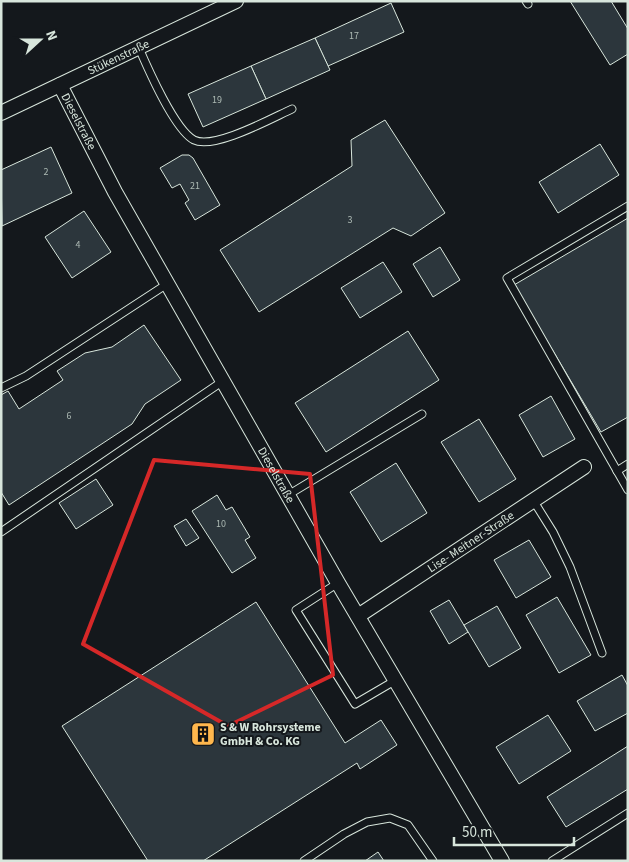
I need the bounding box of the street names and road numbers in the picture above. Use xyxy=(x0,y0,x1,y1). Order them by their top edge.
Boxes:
street label: Stükenstraße xyxy=(85,35,152,79)
street label: Dieselstraße xyxy=(57,90,101,153)
street label: Dieselstraße xyxy=(254,444,299,506)
street label: Lise- Meitner-Straße xyxy=(424,507,517,577)

